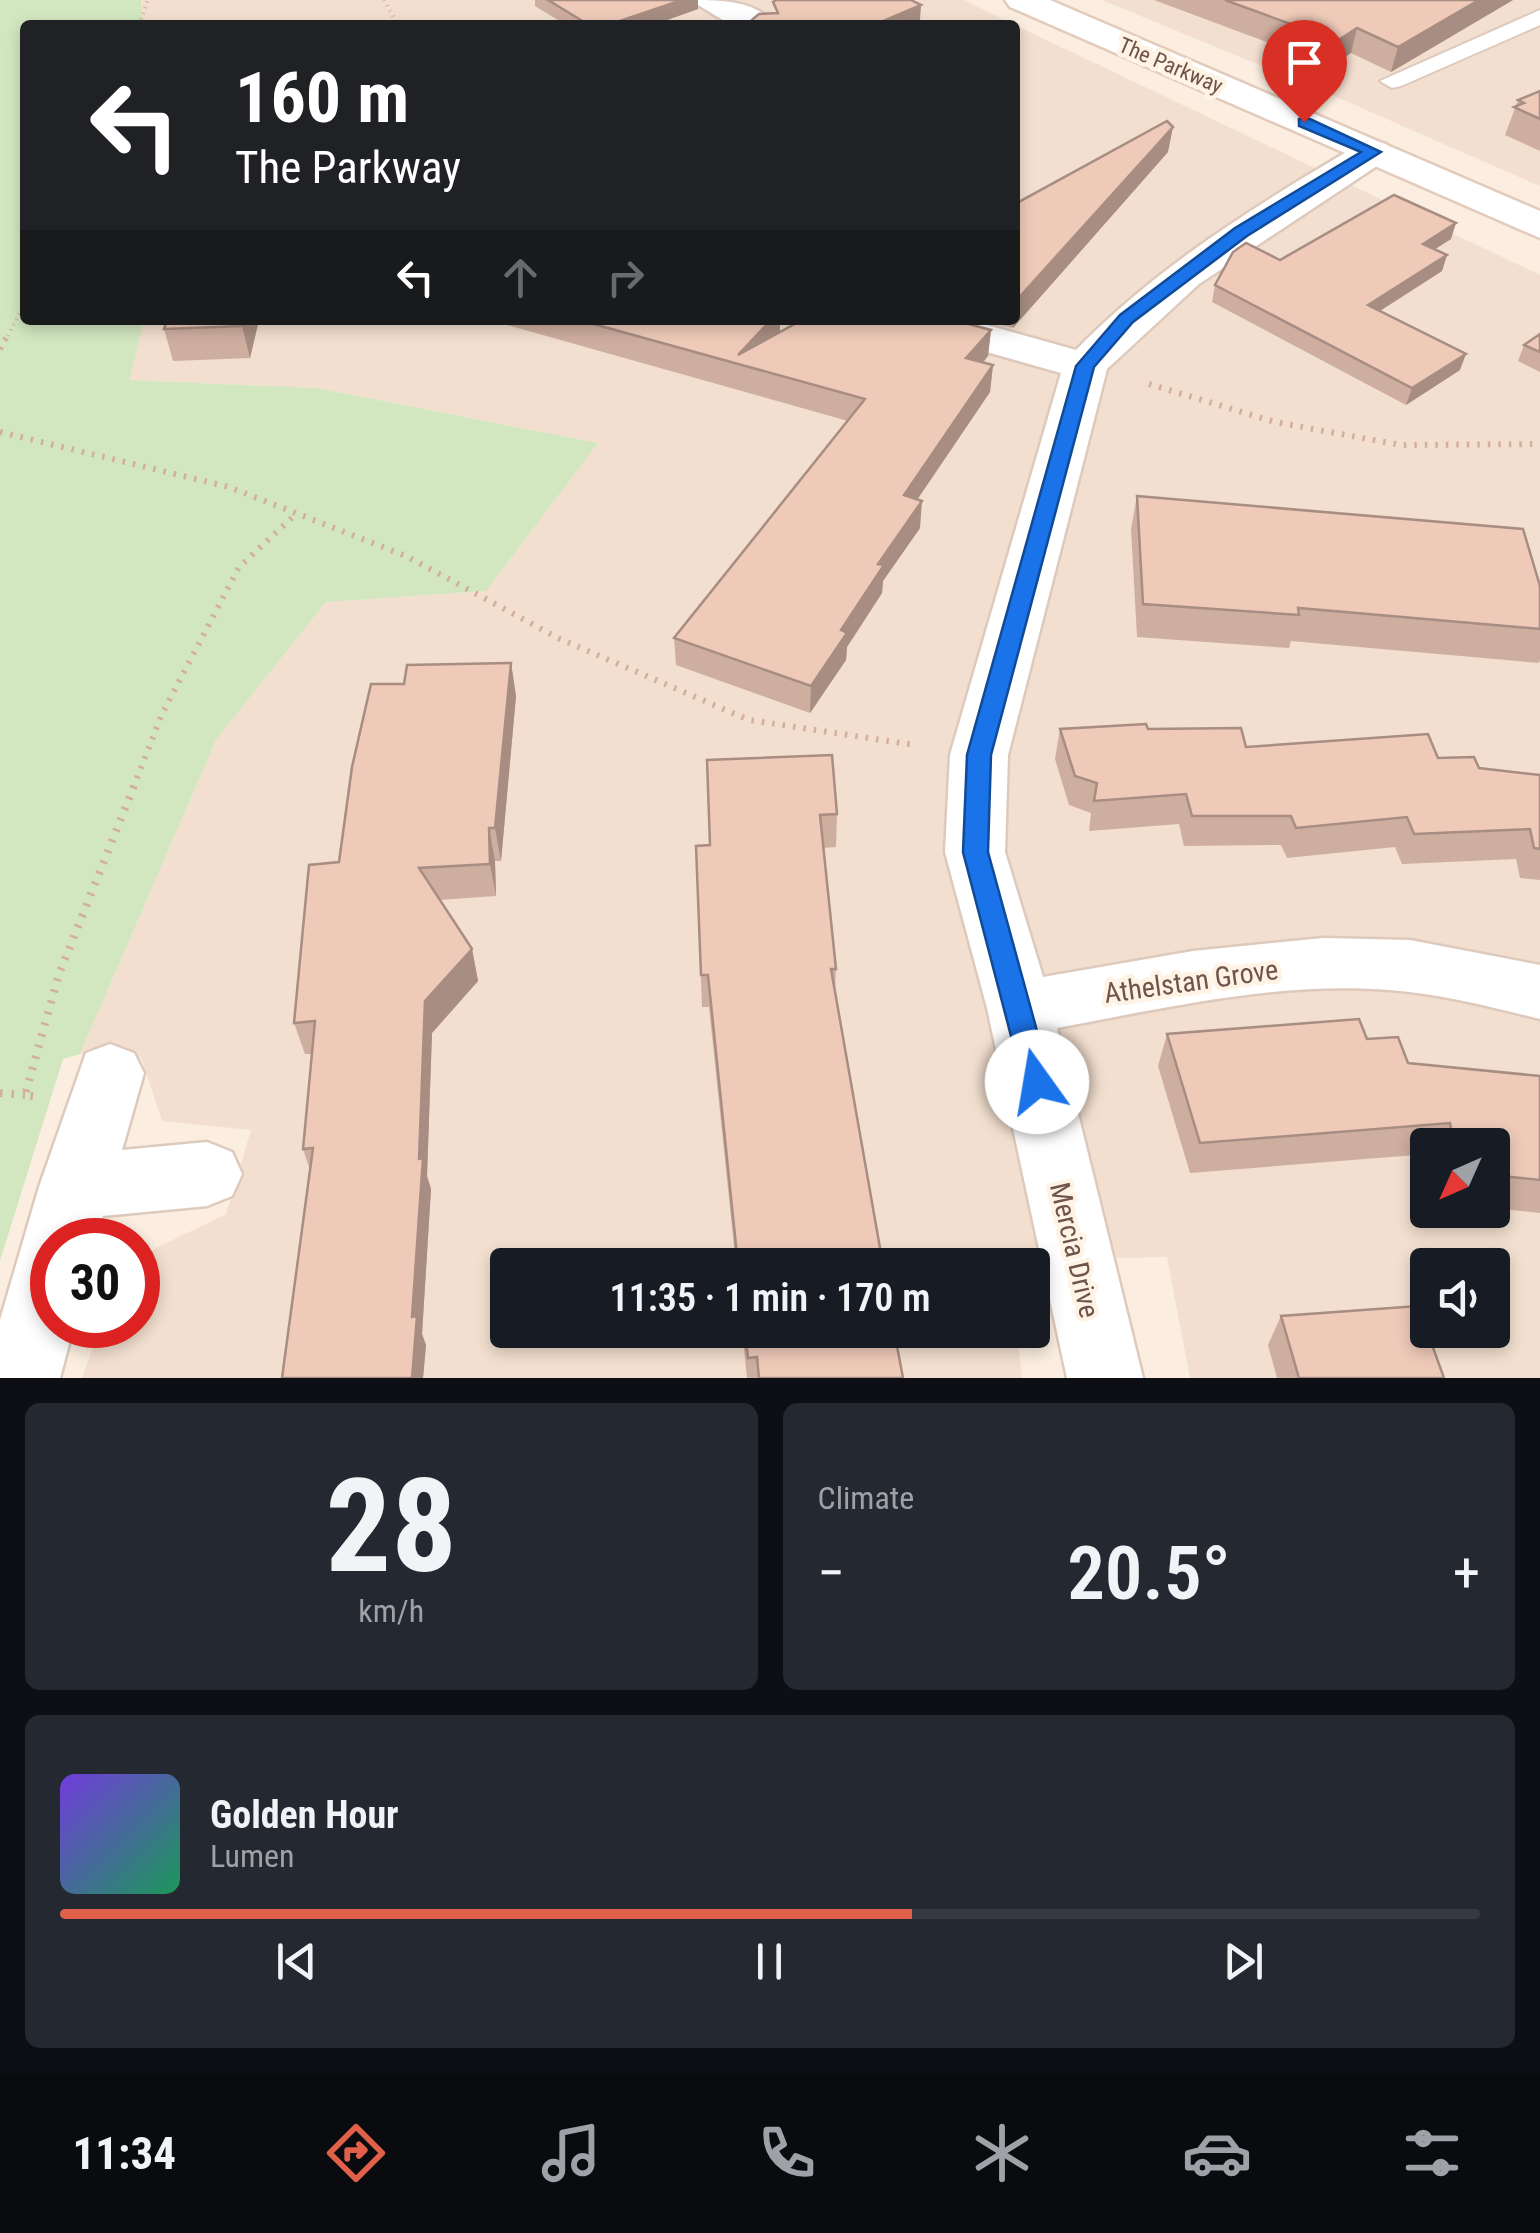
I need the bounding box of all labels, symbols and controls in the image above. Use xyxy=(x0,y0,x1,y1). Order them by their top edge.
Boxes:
pin xyxy=(1262,20,1347,123)
street label: The Parkway xyxy=(1115,32,1227,99)
icon: arrive xyxy=(1277,35,1332,90)
text: 160 m xyxy=(235,57,409,139)
icon: left xyxy=(70,60,200,190)
text: The Parkway xyxy=(235,141,461,194)
icon: left xyxy=(388,250,443,305)
icon: ahead xyxy=(493,250,548,305)
icon: right xyxy=(598,250,653,305)
street label: Athelstan Grove xyxy=(1102,953,1280,1010)
position arrow xyxy=(985,1030,1089,1134)
north arrow xyxy=(1410,1128,1510,1228)
map controls xyxy=(1410,1128,1510,1348)
street label: Mercia Drive xyxy=(1043,1179,1106,1321)
speed limit sign: 30 xyxy=(30,1218,160,1348)
button: sound xyxy=(1410,1248,1510,1348)
text: 11:35 · 1 min · 170 m xyxy=(610,1276,930,1320)
text: 28 xyxy=(326,1450,457,1603)
text: Climate xyxy=(818,1479,914,1517)
text: 20.5° xyxy=(1067,1529,1231,1617)
text: − xyxy=(818,1541,845,1605)
text: + xyxy=(1453,1541,1480,1605)
text: km/h xyxy=(358,1592,424,1630)
text: Golden Hour xyxy=(210,1793,399,1837)
text: Lumen xyxy=(210,1837,295,1875)
icon: previous xyxy=(269,1934,324,1989)
icon: pause xyxy=(742,1934,797,1989)
icon: next xyxy=(1216,1934,1271,1989)
icon: directions xyxy=(321,2118,391,2188)
icon: music xyxy=(536,2118,606,2188)
icon: phone xyxy=(752,2118,822,2188)
icon: climate xyxy=(967,2118,1037,2188)
icon: car xyxy=(1182,2118,1252,2188)
icon: filters xyxy=(1397,2118,1467,2188)
text: 11:34 xyxy=(73,2127,176,2180)

